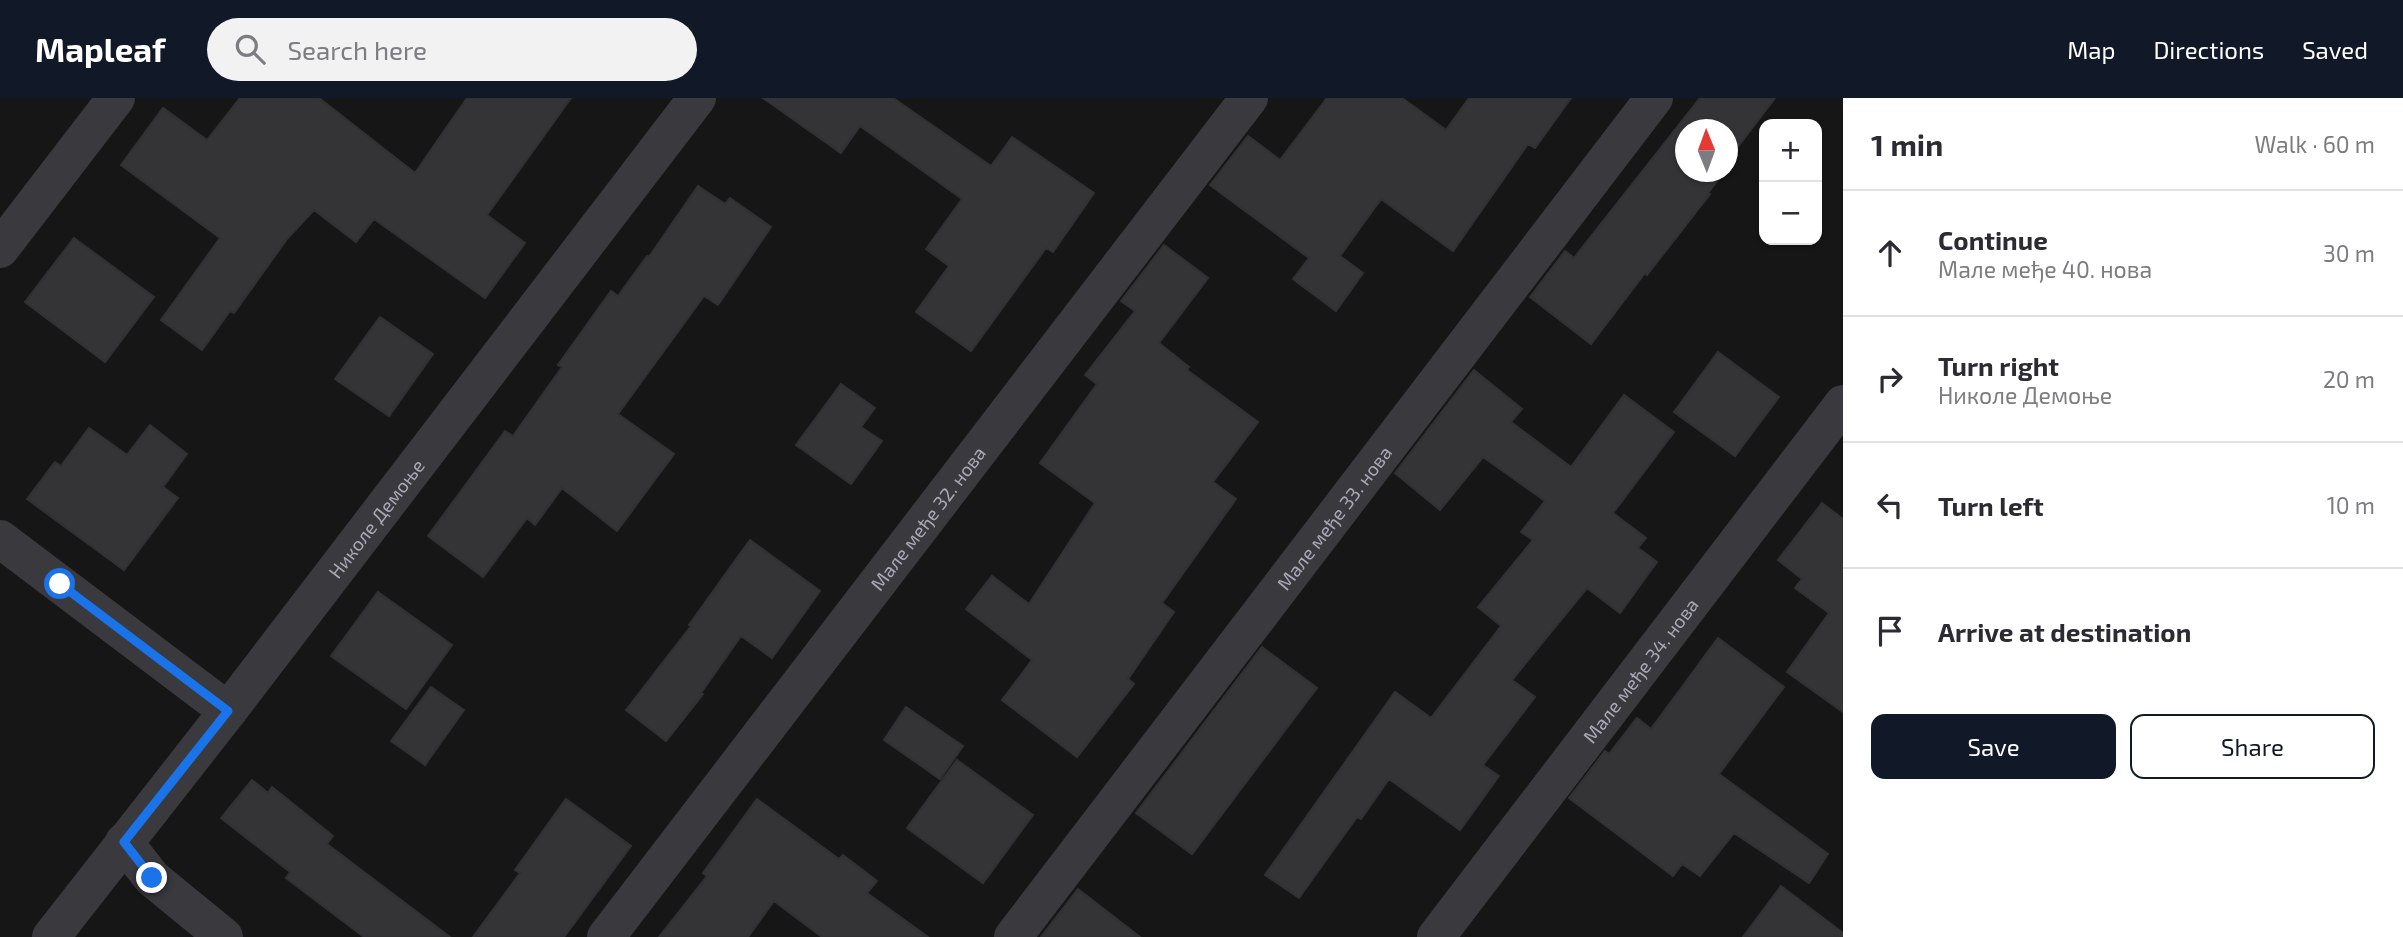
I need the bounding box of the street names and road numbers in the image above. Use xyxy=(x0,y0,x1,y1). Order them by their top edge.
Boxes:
street label: Мале међе 32. нова xyxy=(865,441,990,594)
street label: Мале међе 33. нова xyxy=(1271,441,1396,594)
street label: Николе Демоње xyxy=(323,454,428,582)
street label: Мале међе 34. нова xyxy=(1577,593,1703,747)

